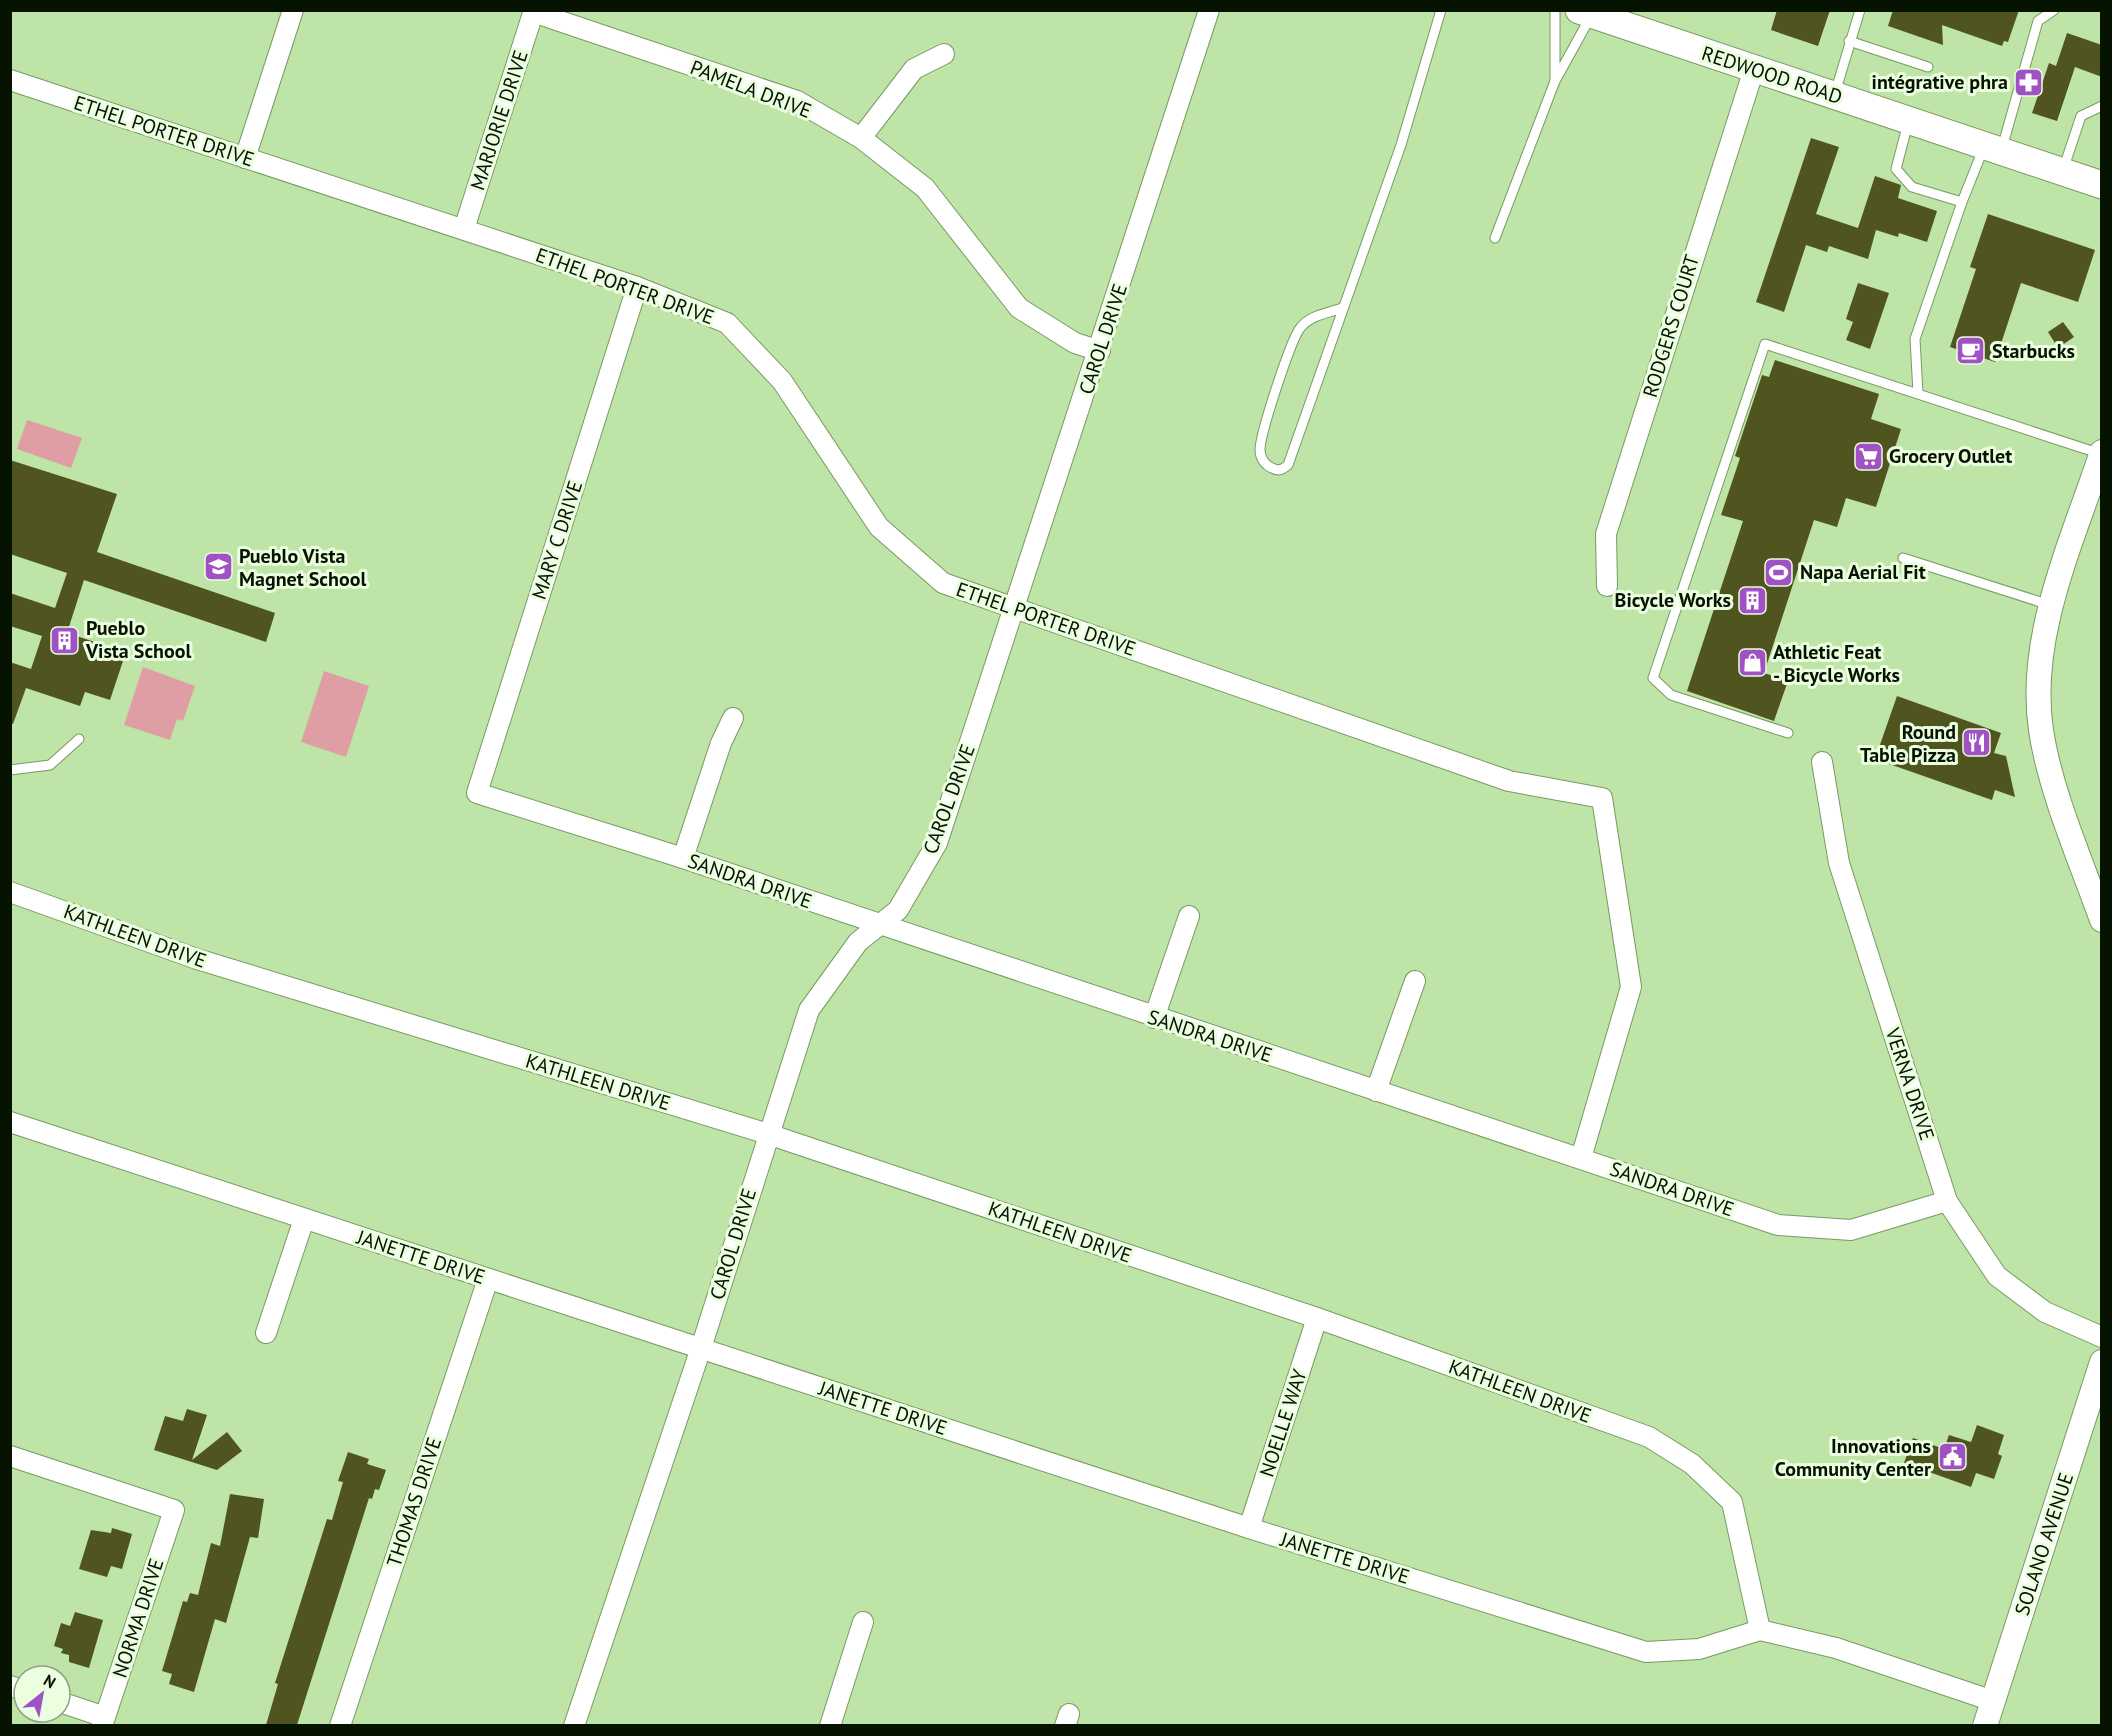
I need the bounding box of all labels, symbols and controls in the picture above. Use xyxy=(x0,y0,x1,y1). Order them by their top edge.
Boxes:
street label: REDWOOD ROAD xyxy=(1698,40,1846,110)
street label: MARJORIE DRIVE xyxy=(464,47,534,193)
street label: PAMELA DRIVE xyxy=(687,54,815,124)
pharmacy icon: intégrative phra xyxy=(2013,66,2045,98)
place label: intégrative phra xyxy=(1872,69,2008,95)
street label: ETHEL PORTER DRIVE xyxy=(71,90,257,172)
street label: ETHEL PORTER DRIVE xyxy=(532,242,718,330)
street label: RODGERS COURT xyxy=(1637,251,1705,401)
street label: CAROL DRIVE xyxy=(1073,280,1133,398)
cafe icon: Starbucks xyxy=(1955,335,1987,367)
place label: Starbucks xyxy=(1992,338,2075,364)
supermarket icon: Grocery Outlet xyxy=(1852,440,1884,472)
place label: Grocery Outlet xyxy=(1889,443,2012,469)
street label: MARY C DRIVE xyxy=(526,477,588,603)
place label: Pueblo Vista Magnet School xyxy=(239,543,366,592)
school or university icon: Pueblo Vista Magnet School xyxy=(202,551,234,583)
sports icon: Napa Aerial Fit xyxy=(1763,556,1795,588)
place label: Napa Aerial Fit xyxy=(1800,559,1926,585)
street label: ETHEL PORTER DRIVE xyxy=(953,576,1139,662)
building icon: Bicycle Works xyxy=(1736,584,1768,616)
place label: Bicycle Works xyxy=(1615,587,1731,613)
place label: Pueblo Vista School xyxy=(85,615,191,664)
building icon: Pueblo Vista School xyxy=(49,624,81,656)
place label: Athletic Feat - Bicycle Works xyxy=(1773,639,1900,688)
shop icon: Athletic Feat - Bicycle Works xyxy=(1736,647,1768,679)
place label: Round Table Pizza xyxy=(1860,719,1956,768)
restaurant icon: Round Table Pizza xyxy=(1961,727,1993,759)
street label: CAROL DRIVE xyxy=(917,741,981,857)
street label: SANDRA DRIVE xyxy=(685,848,815,914)
street label: KATHLEEN DRIVE xyxy=(60,898,210,974)
street label: SANDRA DRIVE xyxy=(1144,1004,1276,1068)
street label: VERNA DRIVE xyxy=(1879,1024,1940,1143)
street label: KATHLEEN DRIVE xyxy=(522,1048,674,1116)
street label: SANDRA DRIVE xyxy=(1607,1156,1737,1222)
street label: CAROL DRIVE xyxy=(704,1185,762,1303)
street label: KATHLEEN DRIVE xyxy=(985,1195,1135,1269)
street label: JANETTE DRIVE xyxy=(353,1224,488,1290)
street label: KATHLEEN DRIVE xyxy=(1445,1353,1595,1429)
street label: NOELLE WAY xyxy=(1253,1365,1313,1480)
street label: JANETTE DRIVE xyxy=(815,1375,950,1441)
place label: Innovations Community Center xyxy=(1775,1433,1931,1482)
street label: THOMAS DRIVE xyxy=(381,1434,447,1570)
public building icon: Innovations Community Center xyxy=(1936,1441,1968,1473)
street label: SOLANO AVENUE xyxy=(2009,1469,2079,1619)
street label: JANETTE DRIVE xyxy=(1277,1526,1413,1590)
street label: NORMA DRIVE xyxy=(106,1555,170,1681)
north arrow xyxy=(12,1664,72,1724)
text: N xyxy=(40,1670,59,1692)

